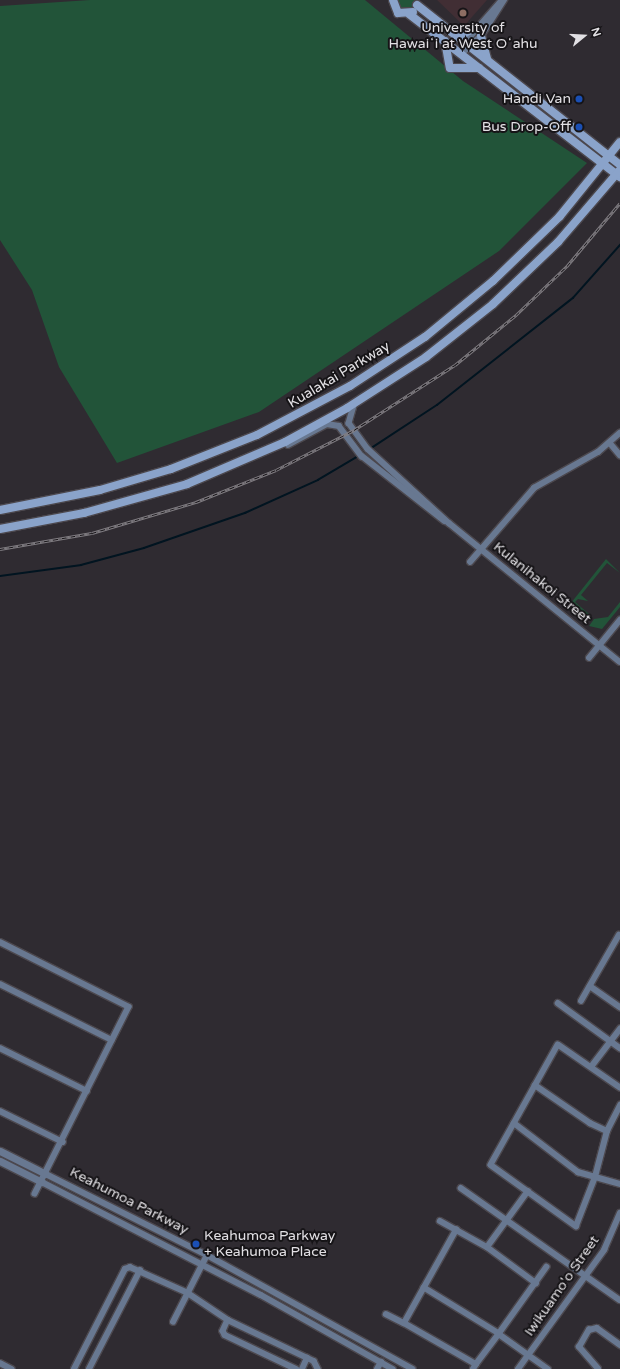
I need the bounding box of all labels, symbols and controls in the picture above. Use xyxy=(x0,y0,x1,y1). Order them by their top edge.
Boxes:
marker: University of Hawaiʻi at West Oʻahu xyxy=(458,8,468,18)
north arrow xyxy=(564,16,604,56)
place label: University of Hawaiʻi at West Oʻahu xyxy=(388,20,538,52)
text: N xyxy=(588,26,603,38)
place label: Handi Van xyxy=(503,91,571,107)
marker: Handi Van xyxy=(574,94,584,104)
place label: Bus Drop-Off xyxy=(482,119,571,135)
marker: Bus Drop-Off xyxy=(574,122,584,132)
street label: Kualakai Parkway xyxy=(285,338,393,412)
street label: Kulanihakoi Street xyxy=(490,538,594,628)
street label: Keahumoa Parkway xyxy=(67,1164,191,1238)
place label: Keahumoa Parkway + Keahumoa Place xyxy=(204,1228,335,1260)
street label: Iwikuamo'o Street xyxy=(521,1232,603,1340)
marker: Keahumoa Parkway + Keahumoa Place xyxy=(191,1239,201,1249)

